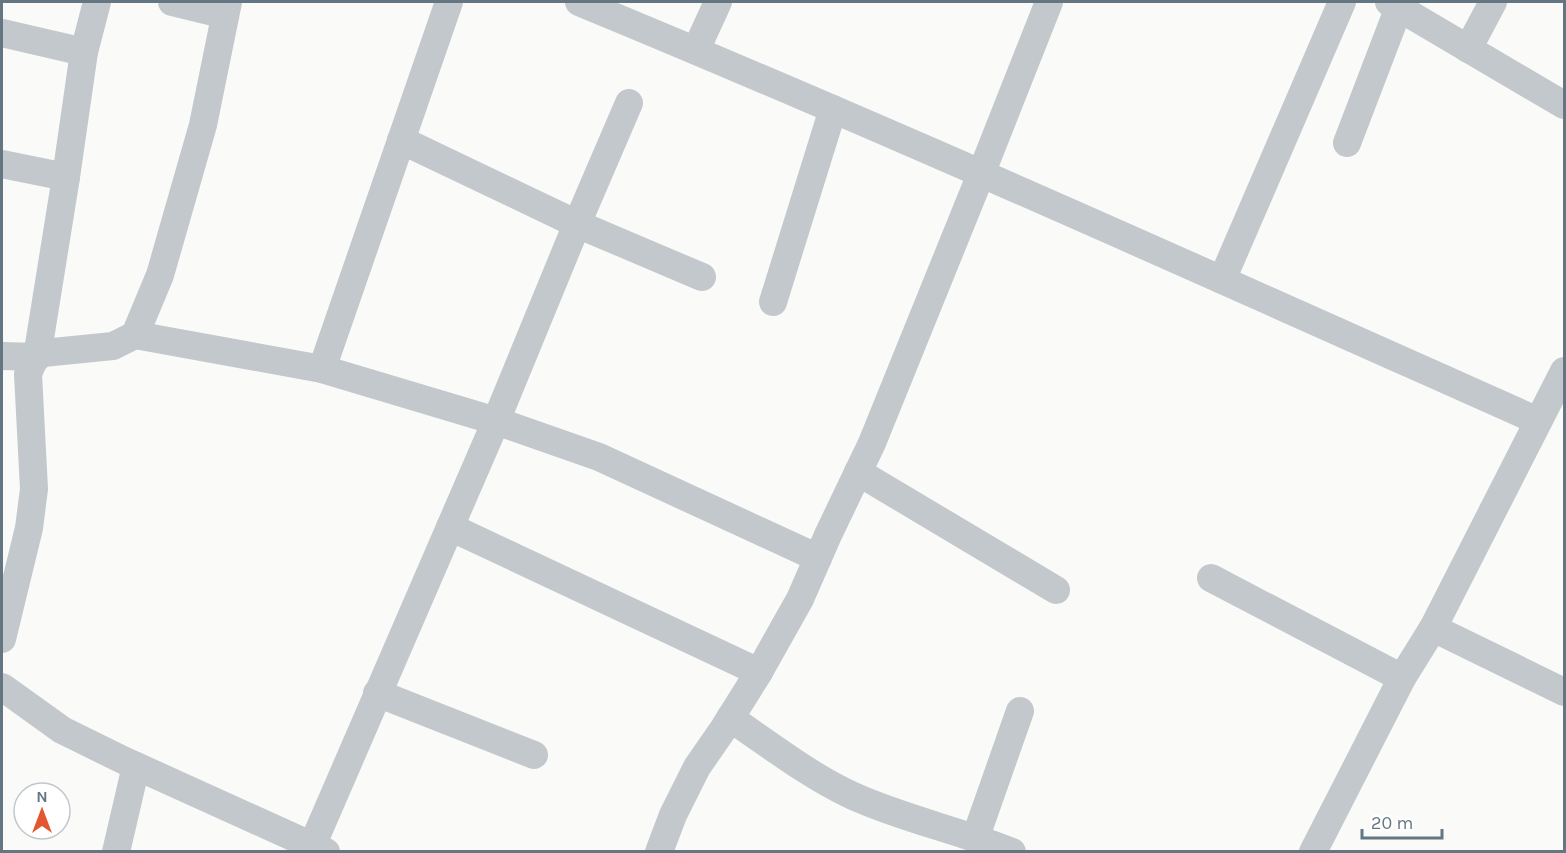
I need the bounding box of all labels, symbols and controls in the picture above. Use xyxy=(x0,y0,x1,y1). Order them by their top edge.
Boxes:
north arrow xyxy=(12,781,72,841)
text: N xyxy=(36,787,48,806)
scale bar xyxy=(1362,802,1442,840)
text: 20 m xyxy=(1371,812,1413,834)

